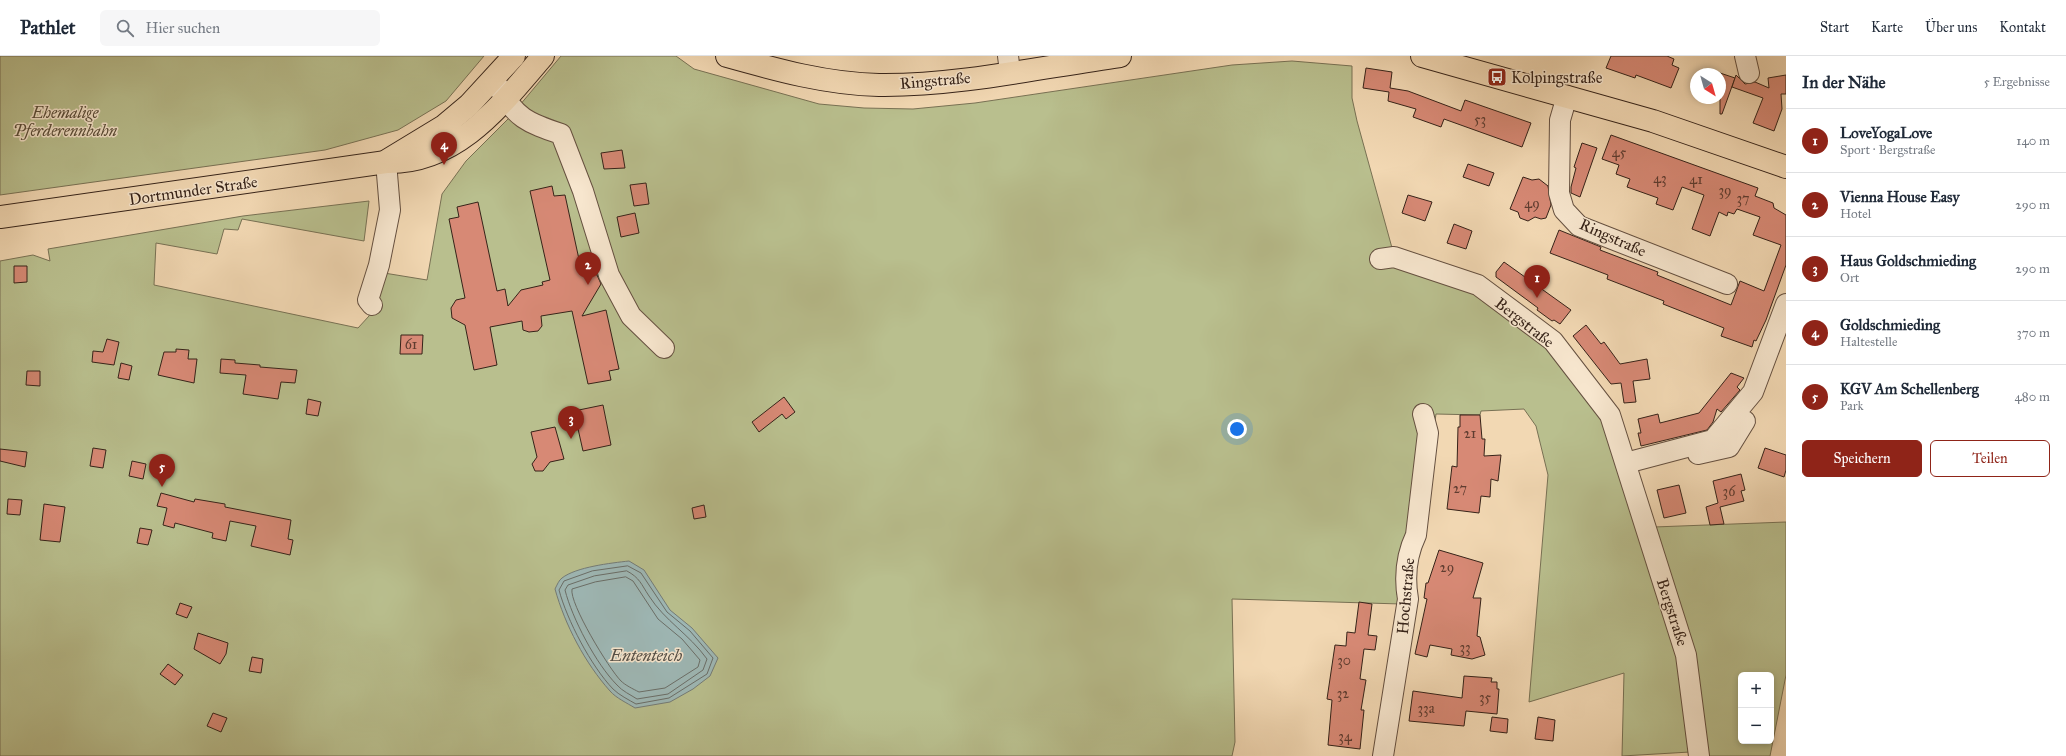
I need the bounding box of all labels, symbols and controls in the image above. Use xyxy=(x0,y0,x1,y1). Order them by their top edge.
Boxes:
search box xyxy=(100,10,380,46)
text: Pathlet xyxy=(20,16,76,39)
icon: search xyxy=(114,17,136,39)
text: Hier suchen xyxy=(146,19,220,37)
text: Start xyxy=(1820,19,1849,36)
text: Karte xyxy=(1871,19,1903,36)
text: Über uns xyxy=(1925,19,1977,36)
text: Kontakt xyxy=(1999,19,2046,36)
bus stop icon: Kolpingstraße xyxy=(1486,66,1508,88)
street label: Ringstraße xyxy=(899,68,972,94)
place label: Kolpingstraße xyxy=(1511,68,1603,88)
north arrow xyxy=(1690,68,1726,104)
text: In der Nähe xyxy=(1802,72,1886,93)
text: 5 Ergebnisse xyxy=(1984,74,2050,90)
park label: Ehemalige Pferderennbahn xyxy=(13,103,118,140)
house number: 53 xyxy=(1474,111,1486,128)
text: LoveYogaLove xyxy=(1840,124,1932,142)
pin: 4 xyxy=(431,132,457,165)
text: 1 xyxy=(1812,133,1818,149)
text: 140 m xyxy=(2016,133,2050,149)
text: Sport · Bergstraße xyxy=(1840,142,1935,158)
house number: 45 xyxy=(1612,144,1627,161)
house number: 43 xyxy=(1653,170,1667,187)
house number: 41 xyxy=(1689,171,1703,188)
street label: Dortmunder Straße xyxy=(128,172,259,209)
house number: 39 xyxy=(1718,182,1732,199)
text: Vienna House Easy xyxy=(1840,188,1960,206)
house number: 37 xyxy=(1736,190,1750,207)
house number: 49 xyxy=(1524,195,1540,212)
text: 2 xyxy=(1812,197,1818,213)
text: 290 m xyxy=(2015,197,2050,213)
text: Hotel xyxy=(1840,206,1871,222)
street label: Ringstraße xyxy=(1576,214,1649,262)
pin: 2 xyxy=(575,252,601,285)
text: Haus Goldschmieding xyxy=(1840,252,1976,270)
text: 3 xyxy=(1812,261,1818,277)
text: 290 m xyxy=(2015,261,2050,277)
pin: 1 xyxy=(1524,265,1550,298)
text: Ort xyxy=(1840,270,1859,286)
street label: Bergstraße xyxy=(1491,293,1558,352)
text: Goldschmieding xyxy=(1840,316,1940,334)
text: 4 xyxy=(1811,325,1819,341)
text: 370 m xyxy=(2017,325,2050,341)
text: Haltestelle xyxy=(1840,334,1897,350)
house number: 61 xyxy=(405,336,418,353)
text: KGV Am Schellenberg xyxy=(1840,380,1979,398)
text: 5 xyxy=(1812,389,1818,405)
text: 480 m xyxy=(2015,389,2050,405)
text: Park xyxy=(1840,398,1864,414)
pin: 3 xyxy=(558,406,584,439)
your location xyxy=(1227,419,1247,439)
house number: 21 xyxy=(1464,425,1477,442)
button: Speichern xyxy=(1802,440,1922,477)
button: Teilen xyxy=(1930,440,2050,477)
pin: 5 xyxy=(149,454,175,487)
house number: 27 xyxy=(1453,480,1467,497)
house number: 36 xyxy=(1723,483,1736,500)
street label: Hochstraße xyxy=(1393,557,1418,635)
house number: 29 xyxy=(1440,559,1454,576)
street label: Bergstraße xyxy=(1652,576,1692,649)
house number: 33 xyxy=(1459,639,1471,656)
water label: Ententeich xyxy=(609,645,682,666)
house number: 30 xyxy=(1337,652,1351,669)
map controls xyxy=(1738,672,1774,744)
button: + xyxy=(1738,672,1774,708)
house number: 32 xyxy=(1337,685,1349,702)
house number: 35 xyxy=(1479,689,1492,706)
house number: 33a xyxy=(1417,700,1435,717)
button: − xyxy=(1738,708,1774,744)
house number: 34 xyxy=(1338,728,1353,745)

